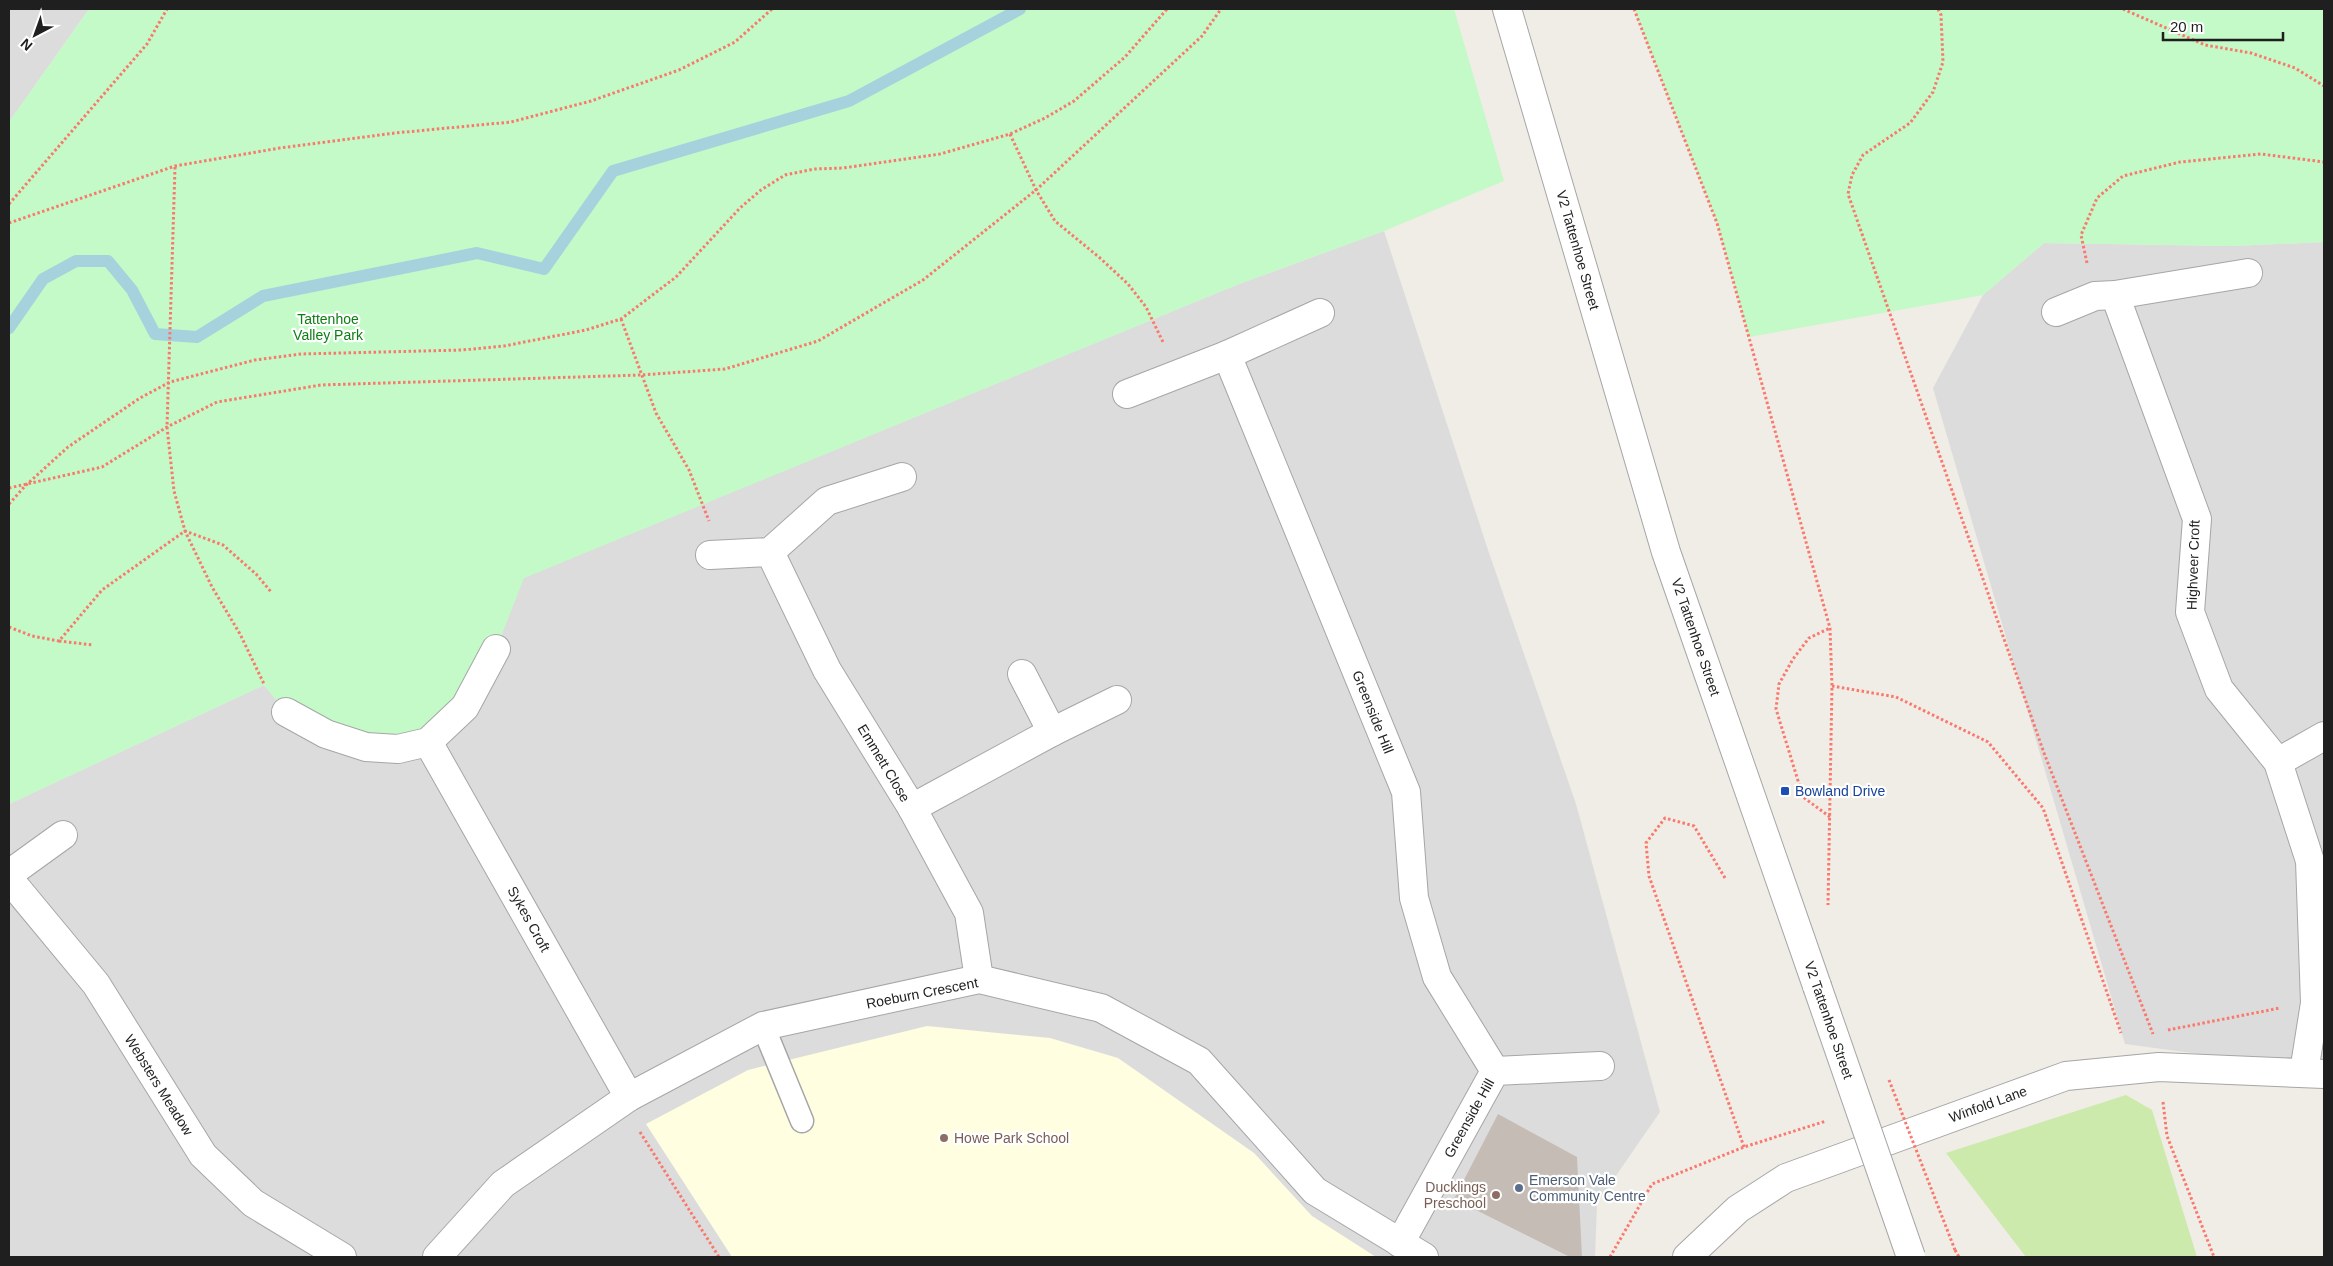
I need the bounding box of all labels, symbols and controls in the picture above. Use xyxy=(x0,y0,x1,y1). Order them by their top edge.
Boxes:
north arrow xyxy=(10,10,60,60)
scale bar xyxy=(2163,10,2283,42)
text: 20 m xyxy=(2170,18,2203,35)
text: N xyxy=(17,35,36,54)
street label: V2 Tattenhoe Street xyxy=(1553,188,1603,312)
park label: Tattenhoe Valley Park xyxy=(293,311,364,343)
street label: Highveer Croft xyxy=(2183,520,2203,610)
street label: V2 Tattenhoe Street xyxy=(1668,576,1724,698)
street label: Greenside Hill xyxy=(1349,668,1397,756)
street label: Emmett Close xyxy=(855,721,914,805)
place label: Bowland Drive xyxy=(1795,783,1885,799)
marker: Bowland Drive xyxy=(1779,785,1791,797)
street label: Sykes Croft xyxy=(504,883,554,955)
street label: V2 Tattenhoe Street xyxy=(1801,959,1857,1081)
street label: Roeburn Crescent xyxy=(865,974,979,1012)
street label: Websters Meadow xyxy=(122,1032,197,1139)
street label: Greenside Hill xyxy=(1441,1076,1497,1160)
street label: Winfold Lane xyxy=(1947,1082,2029,1125)
place label: Howe Park School xyxy=(954,1130,1069,1146)
marker: Howe Park School xyxy=(938,1132,950,1144)
place label: Emerson Vale Community Centre xyxy=(1529,1172,1646,1204)
place label: Ducklings Preschool xyxy=(1424,1179,1486,1211)
marker: Emerson Vale Community Centre xyxy=(1513,1182,1525,1194)
marker: Ducklings Preschool xyxy=(1490,1189,1502,1201)

